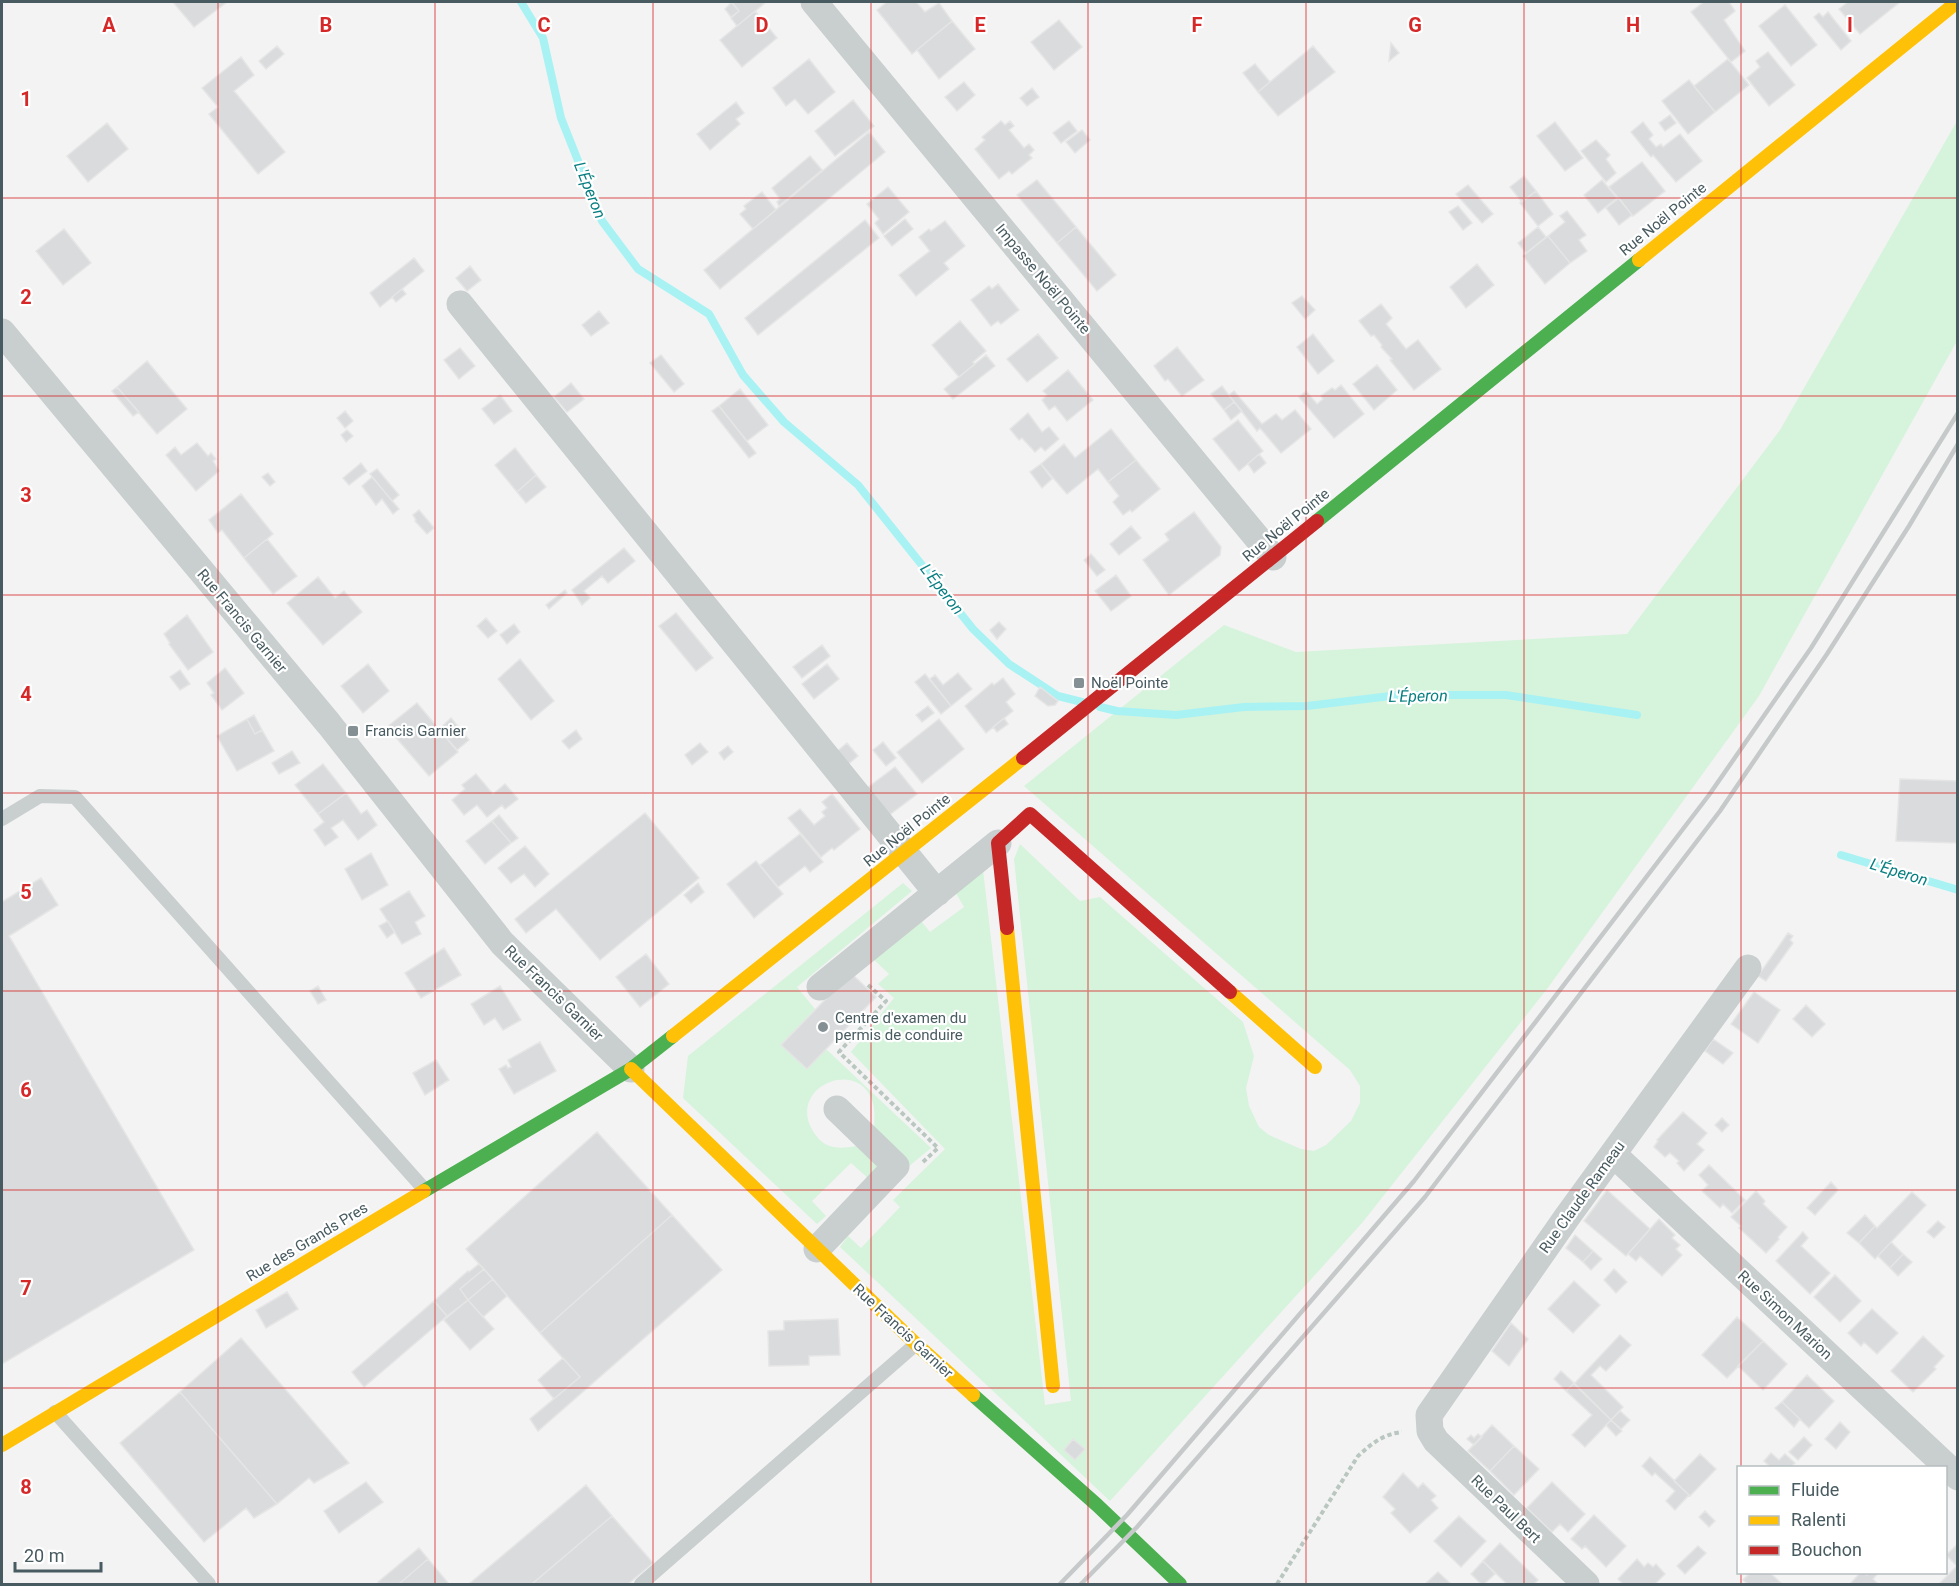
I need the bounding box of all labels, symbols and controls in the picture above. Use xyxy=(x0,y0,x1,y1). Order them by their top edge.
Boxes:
text: A xyxy=(102,13,116,37)
text: B xyxy=(320,13,332,37)
text: C xyxy=(537,13,551,37)
text: D xyxy=(756,13,769,37)
text: E xyxy=(974,13,986,37)
text: F xyxy=(1192,13,1203,37)
text: G xyxy=(1408,13,1422,37)
text: H xyxy=(1626,13,1640,37)
text: I xyxy=(1847,13,1853,37)
text: 1 xyxy=(20,87,32,111)
water label: L'Éperon xyxy=(570,159,610,221)
street label: Rue Noël Pointe xyxy=(1616,178,1710,260)
street label: Impasse Noël Pointe xyxy=(992,220,1094,338)
text: 2 xyxy=(20,285,32,309)
text: 3 xyxy=(20,483,32,507)
street label: Rue Noël Pointe xyxy=(1239,484,1333,566)
water label: L'Éperon xyxy=(916,560,968,618)
street label: Rue Francis Garnier xyxy=(193,565,291,677)
place label: Noël Pointe xyxy=(1091,674,1168,692)
marker: Noël Pointe xyxy=(1072,676,1086,690)
text: 4 xyxy=(20,682,32,706)
water label: L'Éperon xyxy=(1388,686,1448,706)
place label: Francis Garnier xyxy=(365,722,466,740)
marker: Francis Garnier xyxy=(346,724,360,738)
street label: Rue Noël Pointe xyxy=(860,789,954,871)
water label: L'Éperon xyxy=(1868,854,1930,890)
text: 5 xyxy=(20,880,32,904)
street label: Rue Francis Garnier xyxy=(501,941,607,1045)
place label: Centre d'examen du permis de conduire xyxy=(835,1009,967,1044)
marker: Centre d'examen du permis de conduire xyxy=(816,1020,830,1034)
text: 6 xyxy=(20,1078,32,1102)
street label: Rue Claude Rameau xyxy=(1535,1137,1629,1257)
street label: Rue des Grands Pres xyxy=(243,1199,371,1285)
street label: Rue Simon Marion xyxy=(1734,1267,1836,1363)
text: 7 xyxy=(20,1276,32,1300)
street label: Rue Francis Garnier xyxy=(849,1280,957,1382)
legend xyxy=(1737,1466,1947,1574)
street label: Rue Paul Bert xyxy=(1467,1471,1545,1547)
text: 8 xyxy=(20,1475,32,1499)
text: Fluide xyxy=(1791,1479,1839,1500)
text: Ralenti xyxy=(1791,1509,1846,1530)
scale bar xyxy=(15,1535,100,1573)
text: Bouchon xyxy=(1791,1539,1862,1560)
text: 20 m xyxy=(24,1545,64,1566)

